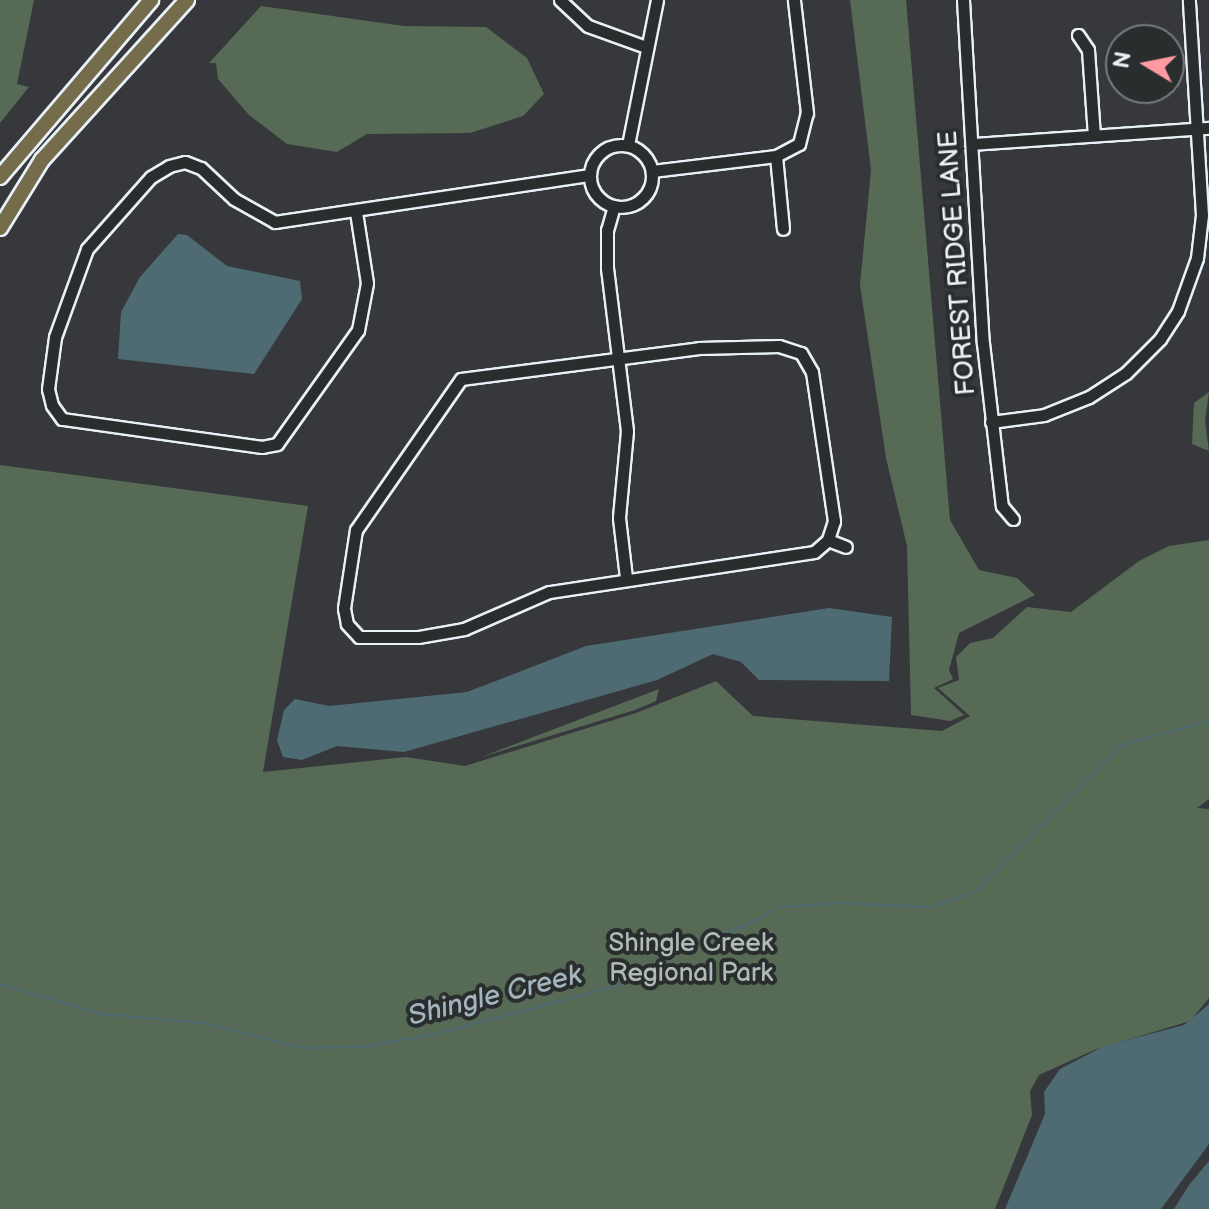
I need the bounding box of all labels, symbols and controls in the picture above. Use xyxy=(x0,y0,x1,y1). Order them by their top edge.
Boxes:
north arrow xyxy=(1105,24,1185,104)
text: N xyxy=(1108,50,1138,71)
street label: FOREST RIDGE LANE xyxy=(933,130,983,396)
park label: Shingle Creek Regional Park xyxy=(609,928,773,990)
water label: Shingle Creek xyxy=(405,958,585,1034)

